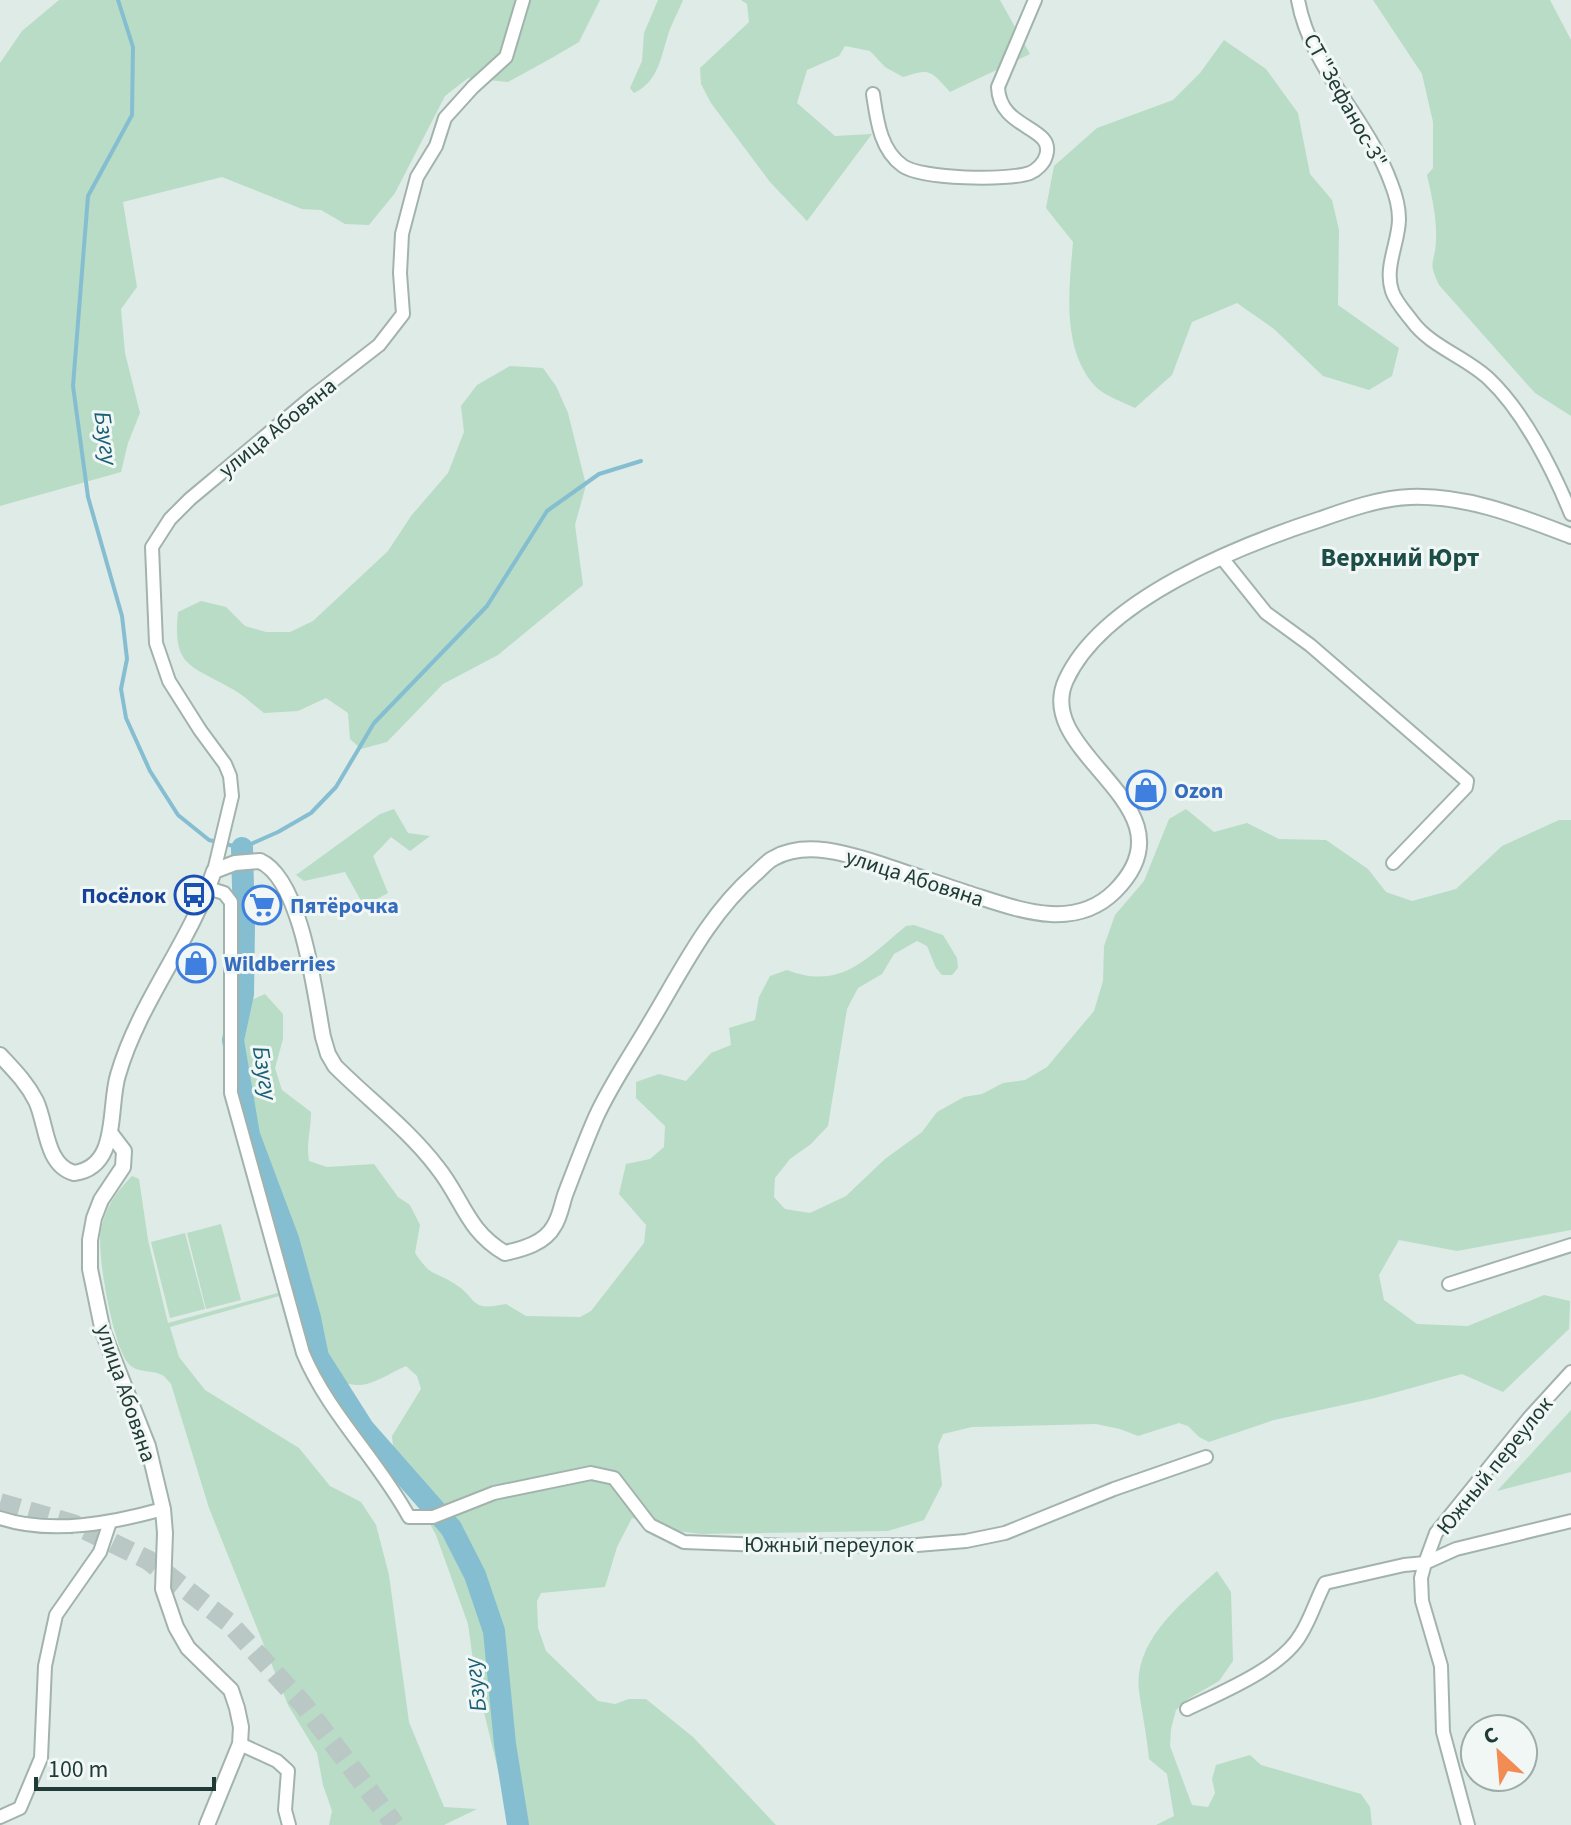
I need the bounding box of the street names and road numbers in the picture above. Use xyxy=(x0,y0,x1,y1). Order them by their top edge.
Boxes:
street label: СТ "Зефанос-3" xyxy=(1295,28,1395,173)
street label: улица Абовяна xyxy=(212,370,344,485)
street label: улица Абовяна xyxy=(841,841,988,915)
street label: улица Абовяна xyxy=(88,1320,165,1467)
street label: Южный переулок xyxy=(1429,1389,1561,1542)
street label: Южный переулок xyxy=(744,1529,914,1561)

